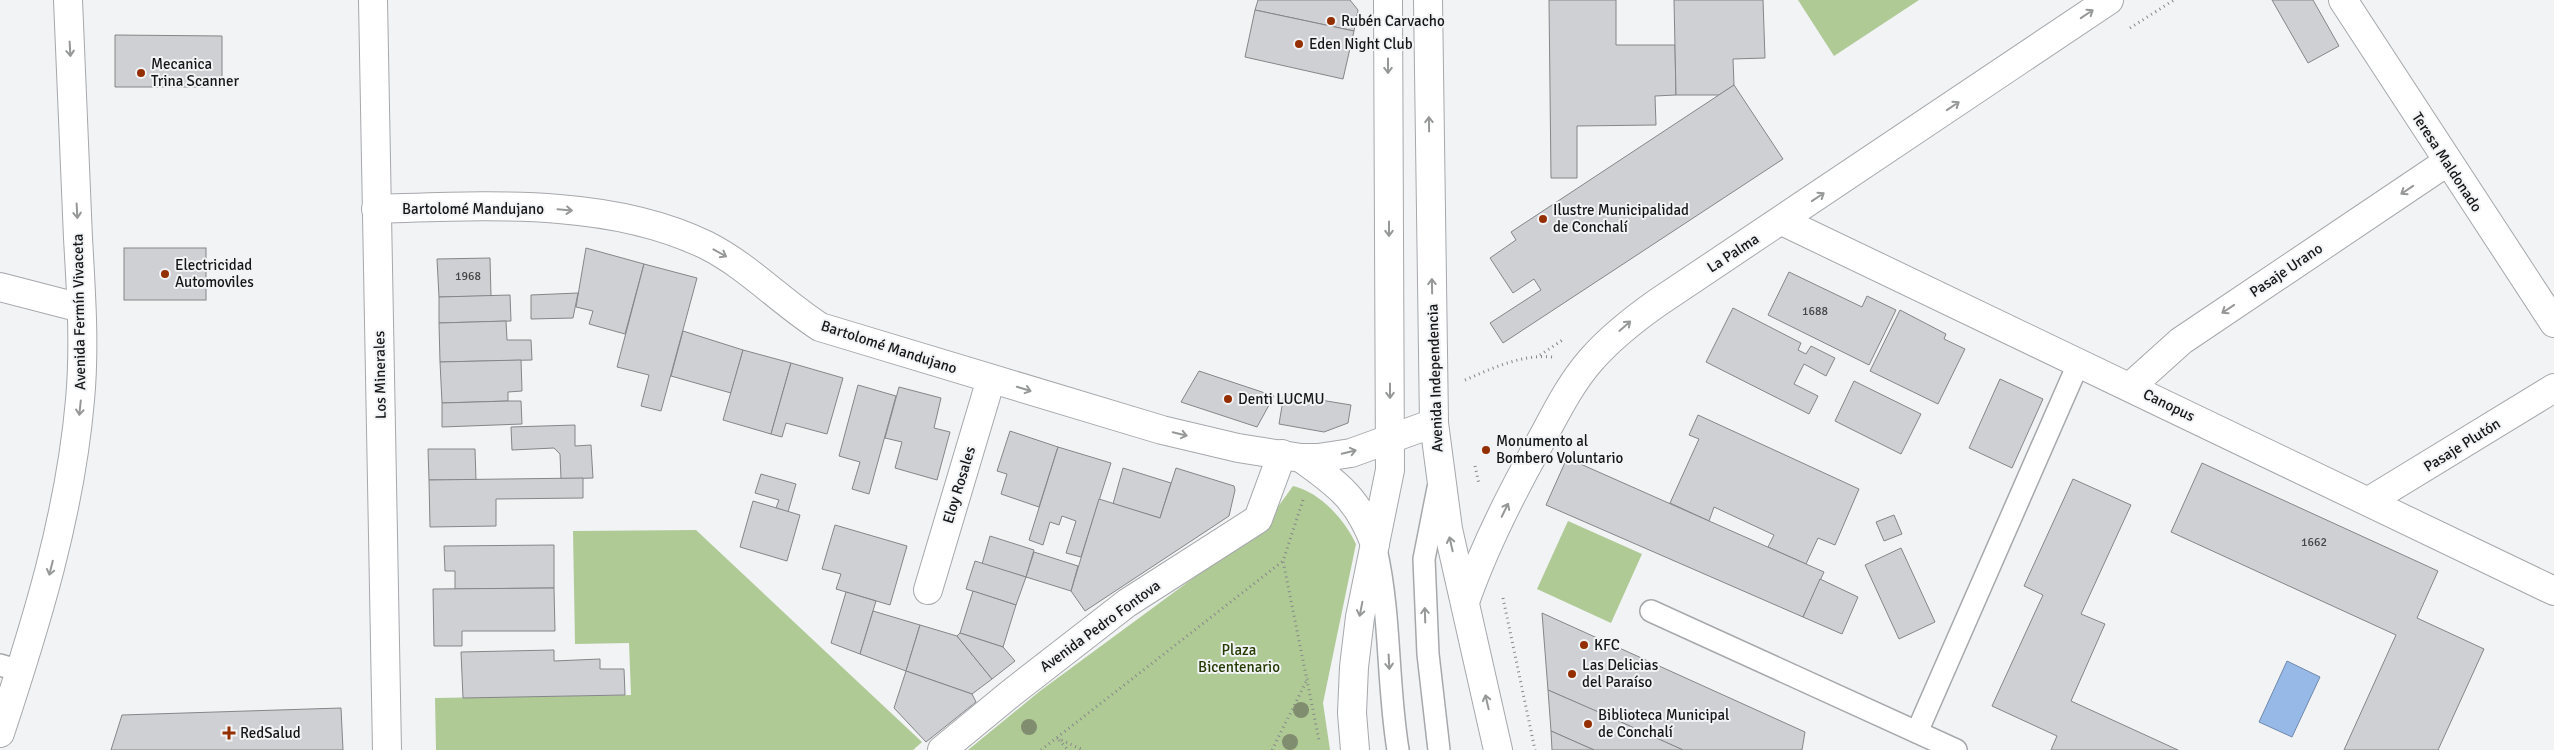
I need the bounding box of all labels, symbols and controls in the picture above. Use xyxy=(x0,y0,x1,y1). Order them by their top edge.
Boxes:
one-way arrow xyxy=(2080,9,2094,19)
place label: Rubén Carvacho xyxy=(1341,12,1445,30)
marker: Rubén Carvacho xyxy=(1325,15,1337,27)
place label: Eden Night Club xyxy=(1309,35,1413,53)
marker: Eden Night Club xyxy=(1293,38,1305,50)
one-way arrow xyxy=(65,40,75,56)
place label: Mecanica Trina Scanner xyxy=(151,55,239,90)
one-way arrow xyxy=(1383,58,1393,74)
marker: Mecanica Trina Scanner xyxy=(135,67,147,79)
one-way arrow xyxy=(1946,100,1960,111)
street label: Teresa Maldonado xyxy=(2408,109,2486,215)
one-way arrow xyxy=(1425,116,1434,132)
one-way arrow xyxy=(2400,185,2414,195)
one-way arrow xyxy=(1811,192,1825,202)
street label: Bartolomé Mandujano xyxy=(402,200,544,218)
place label: Ilustre Municipalidad de Conchalí xyxy=(1553,201,1689,236)
one-way arrow xyxy=(72,202,82,219)
one-way arrow xyxy=(556,206,572,215)
marker: Ilustre Municipalidad de Conchalí xyxy=(1537,213,1549,225)
one-way arrow xyxy=(1384,220,1394,236)
street label: La Palma xyxy=(1704,230,1762,276)
street label: Avenida Fermín Vivaceta xyxy=(69,234,89,390)
street label: Pasaje Urano xyxy=(2246,239,2326,301)
one-way arrow xyxy=(713,248,728,258)
place label: Electricidad Automoviles xyxy=(175,256,254,291)
marker: Electricidad Automoviles xyxy=(159,268,171,280)
house number: 1968 xyxy=(455,269,481,284)
one-way arrow xyxy=(1427,279,1437,295)
street label: Avenida Independencia xyxy=(1423,304,1447,452)
house number: 1688 xyxy=(1802,304,1828,319)
one-way arrow xyxy=(2221,304,2235,314)
street label: Bartolomé Mandujano xyxy=(819,317,959,378)
one-way arrow xyxy=(1619,321,1632,332)
street label: Los Minerales xyxy=(370,330,390,419)
one-way arrow xyxy=(1385,382,1395,399)
one-way arrow xyxy=(1016,384,1032,394)
street label: Canopus xyxy=(2140,385,2198,425)
place label: Denti LUCMU xyxy=(1238,390,1325,408)
marker: Denti LUCMU xyxy=(1222,393,1234,405)
one-way arrow xyxy=(75,400,84,416)
street label: Pasaje Plutón xyxy=(2420,414,2504,476)
one-way arrow xyxy=(1172,430,1188,440)
place label: Monumento al Bombero Voluntario xyxy=(1496,432,1624,467)
street label: Eloy Rosales xyxy=(939,444,979,526)
marker: Monumento al Bombero Voluntario xyxy=(1480,444,1492,456)
one-way arrow xyxy=(1340,447,1356,456)
one-way arrow xyxy=(1500,502,1510,517)
house number: 1662 xyxy=(2301,535,2327,550)
one-way arrow xyxy=(1446,536,1455,552)
one-way arrow xyxy=(46,560,55,576)
street label: Avenida Pedro Fontova xyxy=(1036,576,1164,676)
one-way arrow xyxy=(1356,601,1366,617)
one-way arrow xyxy=(1421,607,1430,623)
place label: KFC xyxy=(1594,636,1620,654)
marker: KFC xyxy=(1578,639,1590,651)
park label: Plaza Bicentenario xyxy=(1198,641,1280,676)
one-way arrow xyxy=(1385,654,1394,670)
place label: Las Delicias del Paraíso xyxy=(1582,656,1659,691)
marker: Las Delicias del Paraíso xyxy=(1566,668,1578,680)
one-way arrow xyxy=(1482,695,1491,711)
place label: Biblioteca Municipal de Conchalí xyxy=(1598,706,1730,741)
marker: Biblioteca Municipal de Conchalí xyxy=(1582,718,1594,730)
place label: RedSalud xyxy=(240,724,301,742)
marker: RedSalud xyxy=(222,726,236,740)

